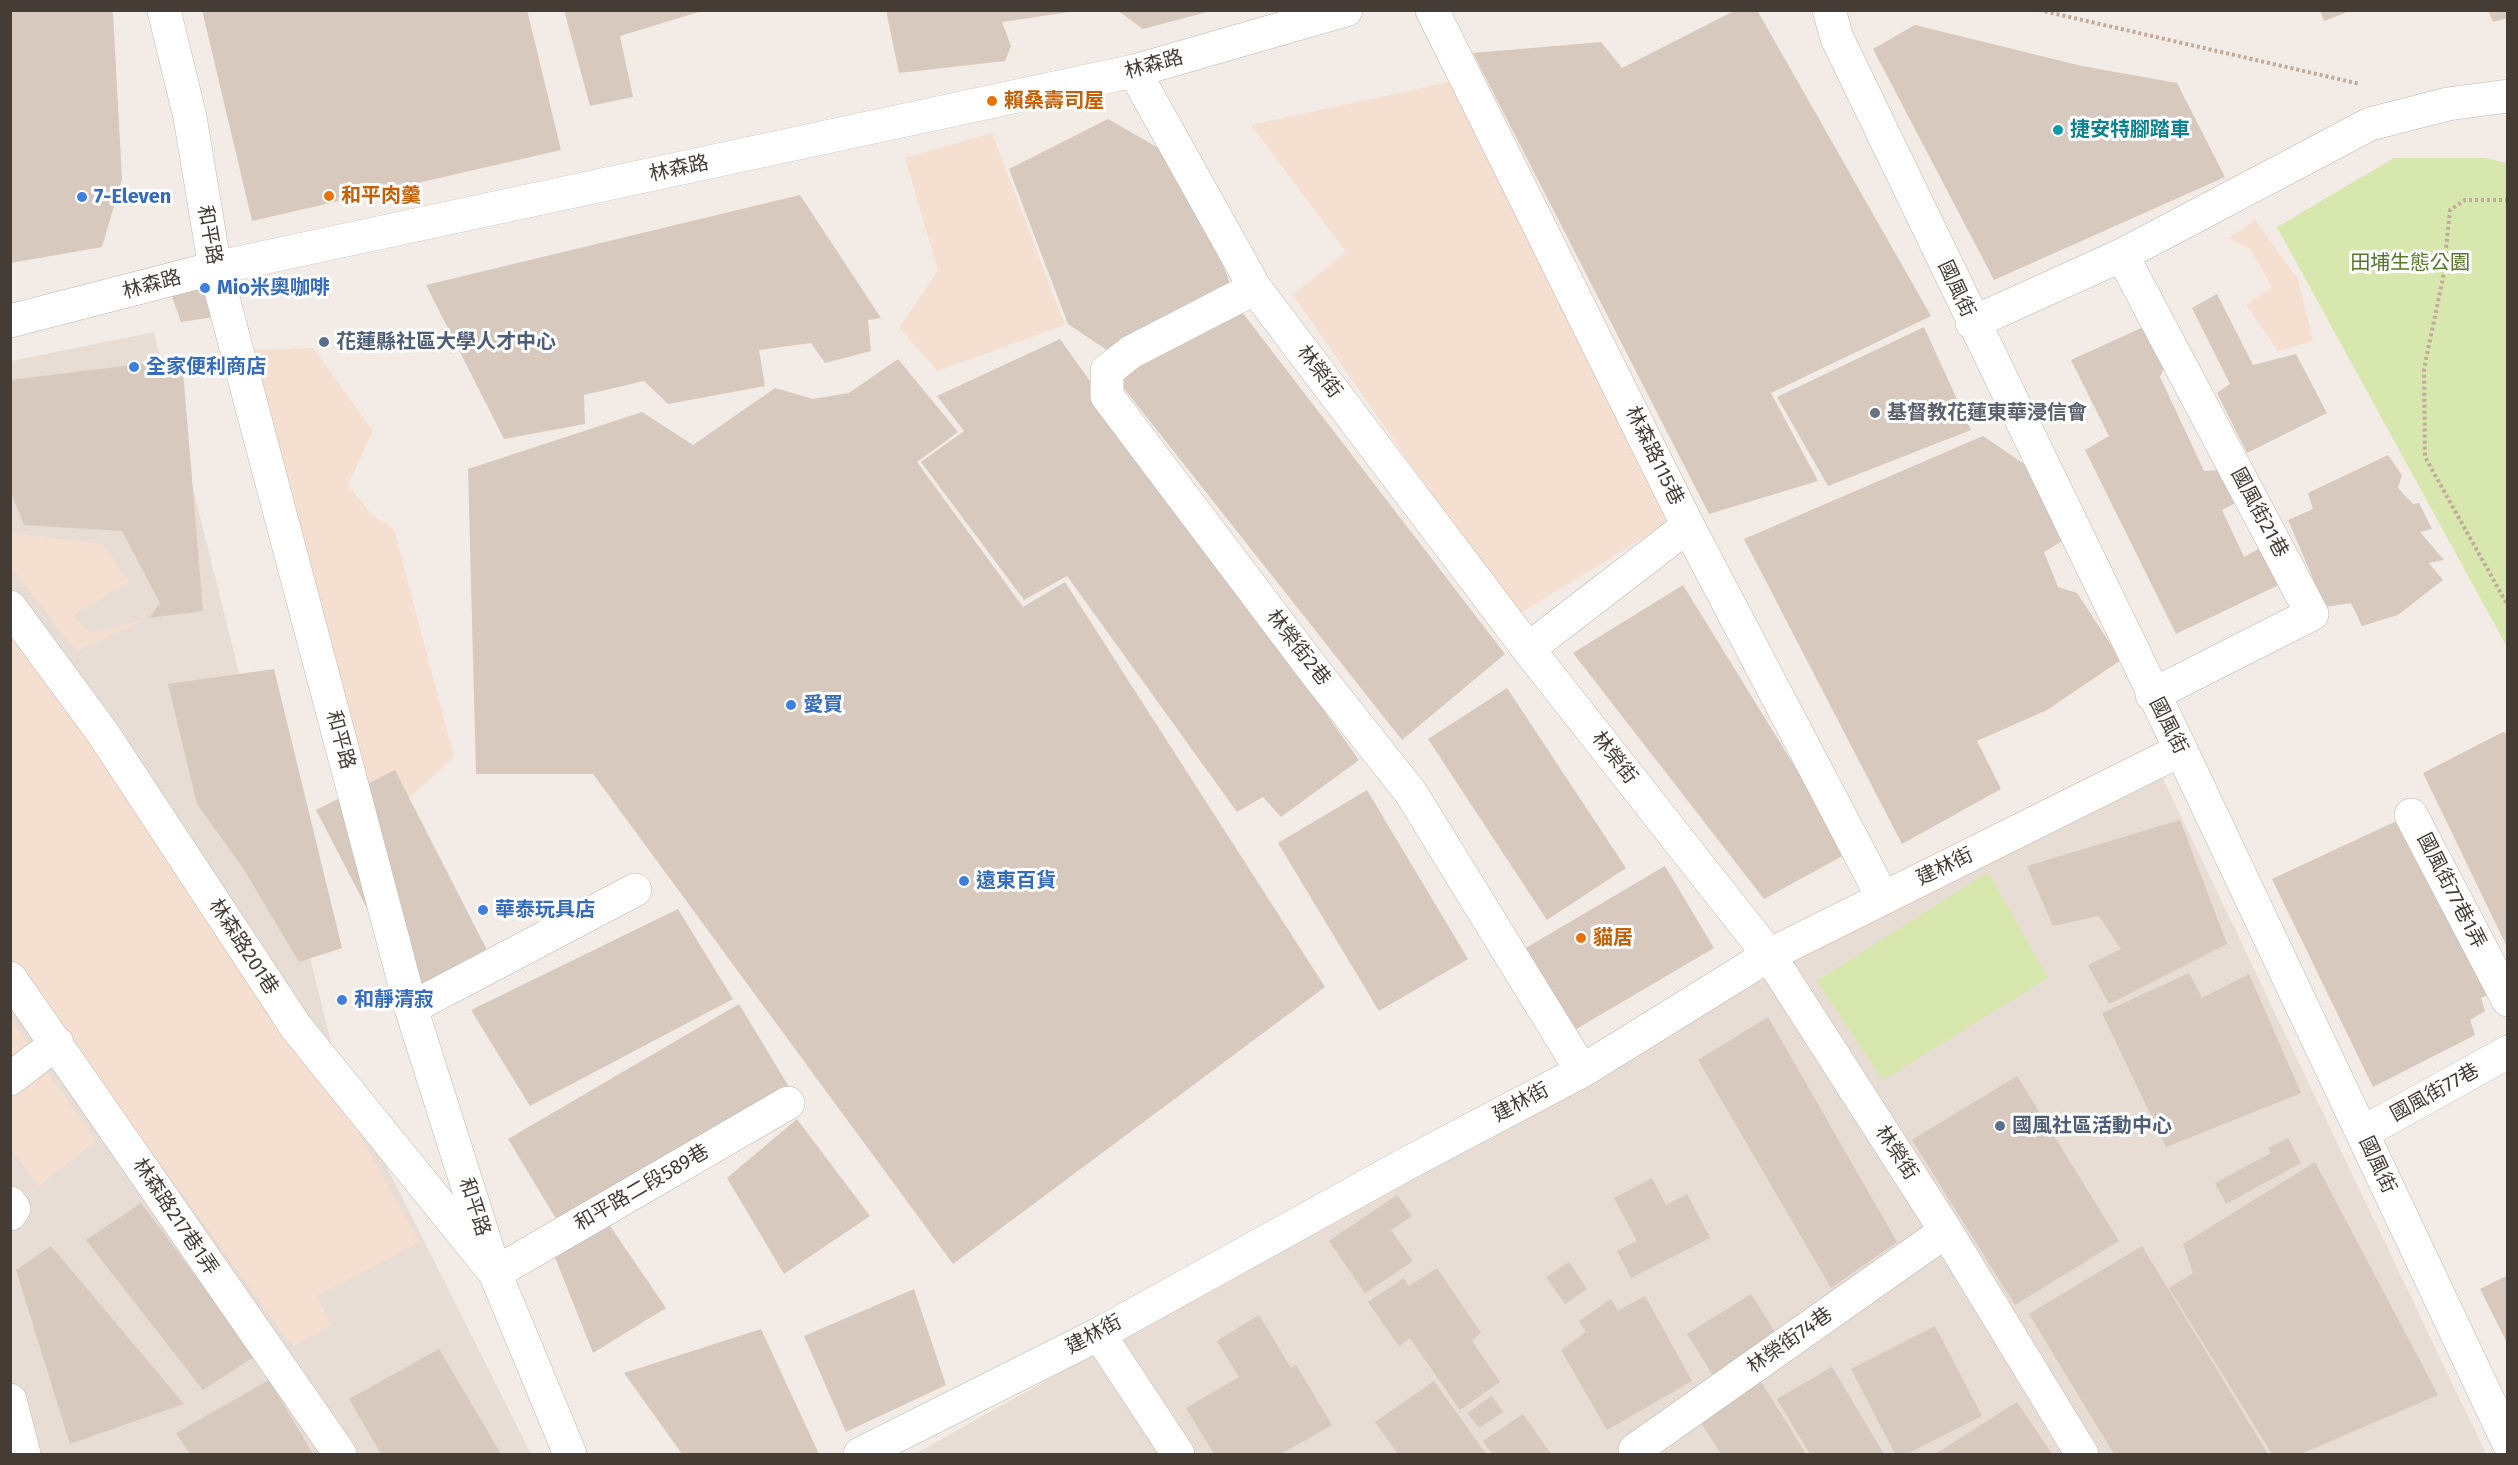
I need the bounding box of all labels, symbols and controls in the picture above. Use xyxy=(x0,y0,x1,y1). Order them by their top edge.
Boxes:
street label: 林森路 xyxy=(1122,46,1186,84)
place label: 賴桑壽司屋 xyxy=(1004,89,1104,113)
marker: 賴桑壽司屋 xyxy=(985,94,999,108)
place label: 捷安特腳踏車 xyxy=(2070,118,2190,142)
marker: 捷安特腳踏車 xyxy=(2051,123,2065,137)
street label: 林森路 xyxy=(647,151,711,187)
place label: 和平肉羹 xyxy=(341,184,421,208)
place label: 7-Eleven xyxy=(94,185,171,209)
marker: 和平肉羹 xyxy=(322,189,336,203)
marker: 7-Eleven xyxy=(75,190,89,204)
street label: 和平路 xyxy=(192,203,226,267)
park label: 田埔生態公園 xyxy=(2350,251,2470,275)
street label: 國風街 xyxy=(1932,257,1980,321)
street label: 林森路 xyxy=(120,266,184,304)
place label: Mio米奧咖啡 xyxy=(217,276,330,300)
marker: Mio米奧咖啡 xyxy=(198,281,212,295)
place label: 花蓮縣社區大學人才中心 xyxy=(336,330,556,354)
marker: 花蓮縣社區大學人才中心 xyxy=(317,335,331,349)
street label: 林榮街 xyxy=(1291,341,1347,403)
place label: 全家便利商店 xyxy=(146,355,266,379)
marker: 全家便利商店 xyxy=(127,360,141,374)
place label: 基督教花蓮東華浸信會 xyxy=(1887,401,2087,425)
street label: 林森路115巷 xyxy=(1620,403,1688,509)
marker: 基督教花蓮東華浸信會 xyxy=(1868,406,1882,420)
street label: 國風街21巷 xyxy=(2225,464,2293,562)
street label: 林榮街2巷 xyxy=(1261,605,1335,691)
place label: 愛買 xyxy=(803,693,843,717)
street label: 國風街 xyxy=(2144,694,2192,758)
marker: 愛買 xyxy=(784,698,798,712)
street label: 和平路 xyxy=(321,708,359,772)
street label: 林榮街 xyxy=(1586,727,1642,789)
street label: 國風街77巷1弄 xyxy=(2412,829,2490,953)
street label: 建林街 xyxy=(1913,843,1977,891)
place label: 遠東百貨 xyxy=(976,869,1056,893)
marker: 遠東百貨 xyxy=(957,874,971,888)
street label: 林森路201巷 xyxy=(203,895,283,999)
place label: 華泰玩具店 xyxy=(495,898,595,922)
marker: 華泰玩具店 xyxy=(476,903,490,917)
place label: 貓居 xyxy=(1593,926,1633,950)
marker: 貓居 xyxy=(1574,931,1588,945)
place label: 和靜清寂 xyxy=(354,988,434,1012)
marker: 和靜清寂 xyxy=(335,993,349,1007)
street label: 國風街77巷 xyxy=(2386,1059,2484,1127)
street label: 建林街 xyxy=(1489,1078,1553,1128)
place label: 國風社區活動中心 xyxy=(2012,1114,2172,1138)
marker: 國風社區活動中心 xyxy=(1993,1119,2007,1133)
street label: 林榮街 xyxy=(1870,1121,1922,1185)
street label: 國風街 xyxy=(2353,1133,2401,1197)
street label: 和平路二段589巷 xyxy=(571,1140,713,1236)
street label: 林森路217巷1弄 xyxy=(127,1154,223,1280)
street label: 和平路 xyxy=(453,1175,495,1239)
street label: 林榮街74巷 xyxy=(1743,1303,1837,1379)
street label: 建林街 xyxy=(1062,1310,1126,1360)

